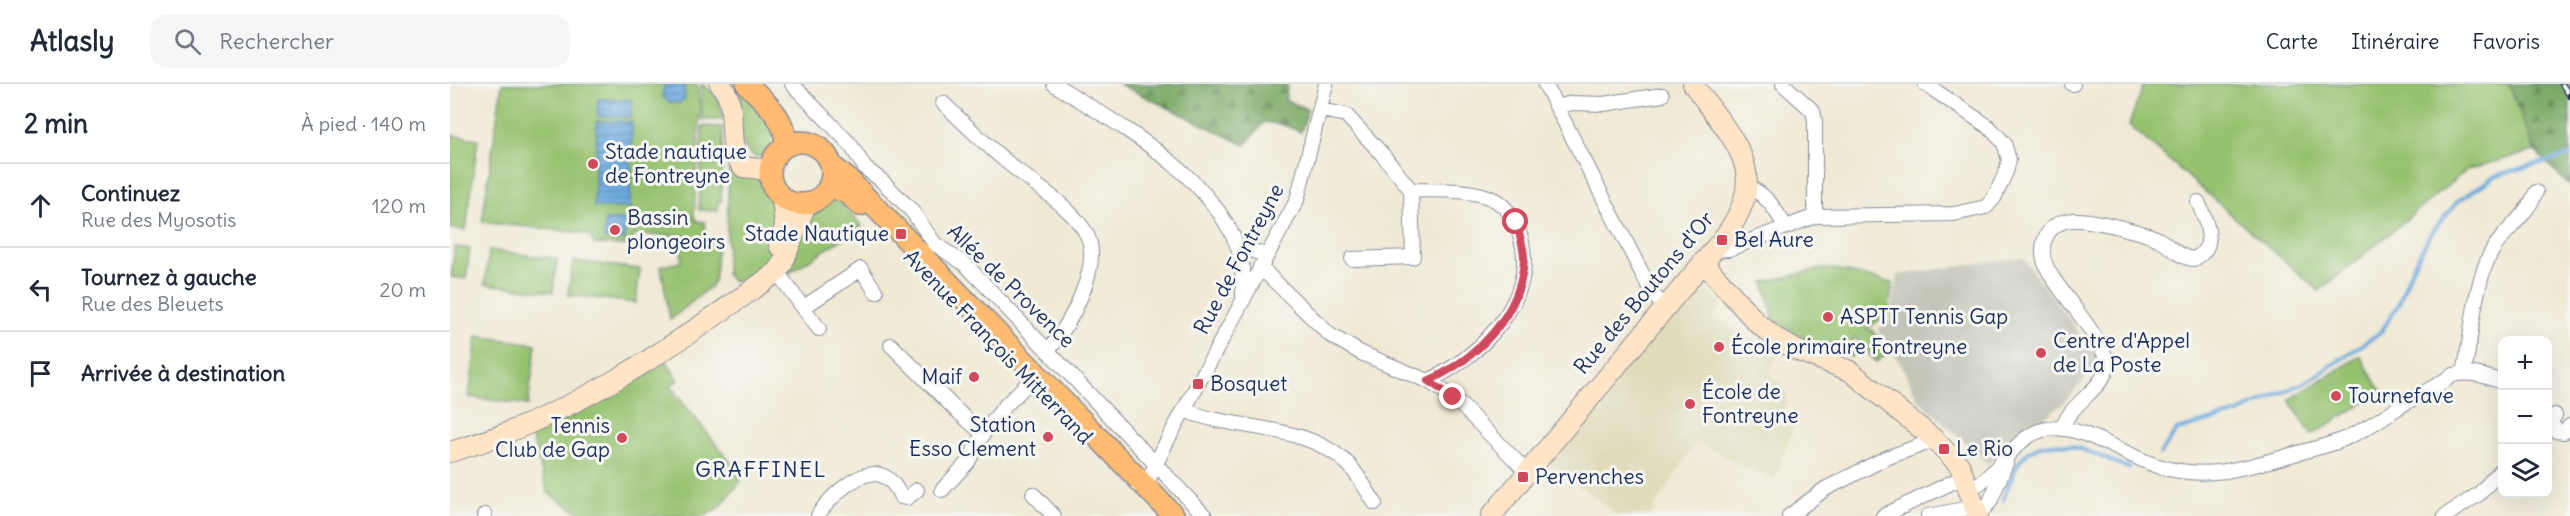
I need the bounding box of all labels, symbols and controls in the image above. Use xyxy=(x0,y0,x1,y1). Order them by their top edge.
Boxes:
search box xyxy=(150,14,570,68)
text: Atlasly xyxy=(30,23,114,59)
icon: search xyxy=(171,25,204,58)
text: Rechercher xyxy=(219,27,334,55)
text: Carte xyxy=(2266,28,2318,55)
text: Itinéraire xyxy=(2351,28,2439,55)
text: Favoris xyxy=(2472,28,2540,55)
text: 2 min xyxy=(24,107,88,140)
text: À pied · 140 m xyxy=(301,111,426,136)
place label: Stade nautique de Fontreyne xyxy=(605,138,747,189)
marker: Stade nautique de Fontreyne xyxy=(586,157,600,171)
text: Continuez xyxy=(81,179,180,207)
street label: Rue de Fontreyne xyxy=(1187,179,1290,339)
icon: ahead xyxy=(24,189,57,222)
text: 120 m xyxy=(372,193,426,218)
place label: Bassin plongeoirs xyxy=(627,204,725,255)
street label: Rue des Boutons d'Or xyxy=(1568,205,1720,380)
text: Rue des Myosotis xyxy=(81,207,236,232)
route start xyxy=(1502,208,1528,234)
street label: Allée de Provence xyxy=(942,218,1081,353)
place label: Stade Nautique xyxy=(745,220,889,247)
marker: Bassin plongeoirs xyxy=(608,223,622,237)
place label: Bel Aure xyxy=(1734,226,1814,253)
marker: Stade Nautique xyxy=(894,227,908,241)
marker: Bel Aure xyxy=(1715,233,1729,247)
street label: Avenue François Mitterrand xyxy=(898,243,1099,450)
text: Tournez à gauche xyxy=(81,263,257,291)
icon: left xyxy=(24,273,57,306)
text: 20 m xyxy=(380,277,426,302)
text: Rue des Bleuets xyxy=(81,291,224,316)
place label: ASPTT Tennis Gap xyxy=(1840,303,2008,330)
marker: ASPTT Tennis Gap xyxy=(1821,310,1835,324)
place label: Centre d'Appel de La Poste xyxy=(2053,327,2190,378)
place label: École primaire Fontreyne xyxy=(1731,333,1967,360)
map controls xyxy=(2498,336,2552,498)
button: + xyxy=(2498,336,2552,390)
marker: École primaire Fontreyne xyxy=(1712,340,1726,354)
marker: Centre d'Appel de La Poste xyxy=(2034,346,2048,360)
icon: arrive xyxy=(24,357,57,390)
text: Arrivée à destination xyxy=(81,359,285,387)
place label: Maif xyxy=(922,363,963,390)
marker: Maif xyxy=(967,370,981,384)
place label: Bosquet xyxy=(1210,370,1287,397)
marker: Bosquet xyxy=(1191,377,1205,391)
place label: École de Fontreyne xyxy=(1702,378,1798,429)
place label: Tournefave xyxy=(2348,382,2454,409)
route end xyxy=(1439,383,1465,409)
marker: Tournefave xyxy=(2329,389,2343,403)
button: − xyxy=(2498,390,2552,444)
marker: École de Fontreyne xyxy=(1683,397,1697,411)
place label: Station Esso Clement xyxy=(909,411,1036,462)
place label: Tennis Club de Gap xyxy=(495,412,610,463)
marker: Station Esso Clement xyxy=(1041,430,1055,444)
marker: Tennis Club de Gap xyxy=(615,431,629,445)
place label: Le Rio xyxy=(1956,435,2013,462)
marker: Le Rio xyxy=(1937,442,1951,456)
button: layers xyxy=(2498,444,2552,498)
district label: GRAFFINEL xyxy=(695,455,827,483)
place label: Pervenches xyxy=(1535,463,1644,490)
marker: Pervenches xyxy=(1516,470,1530,484)

